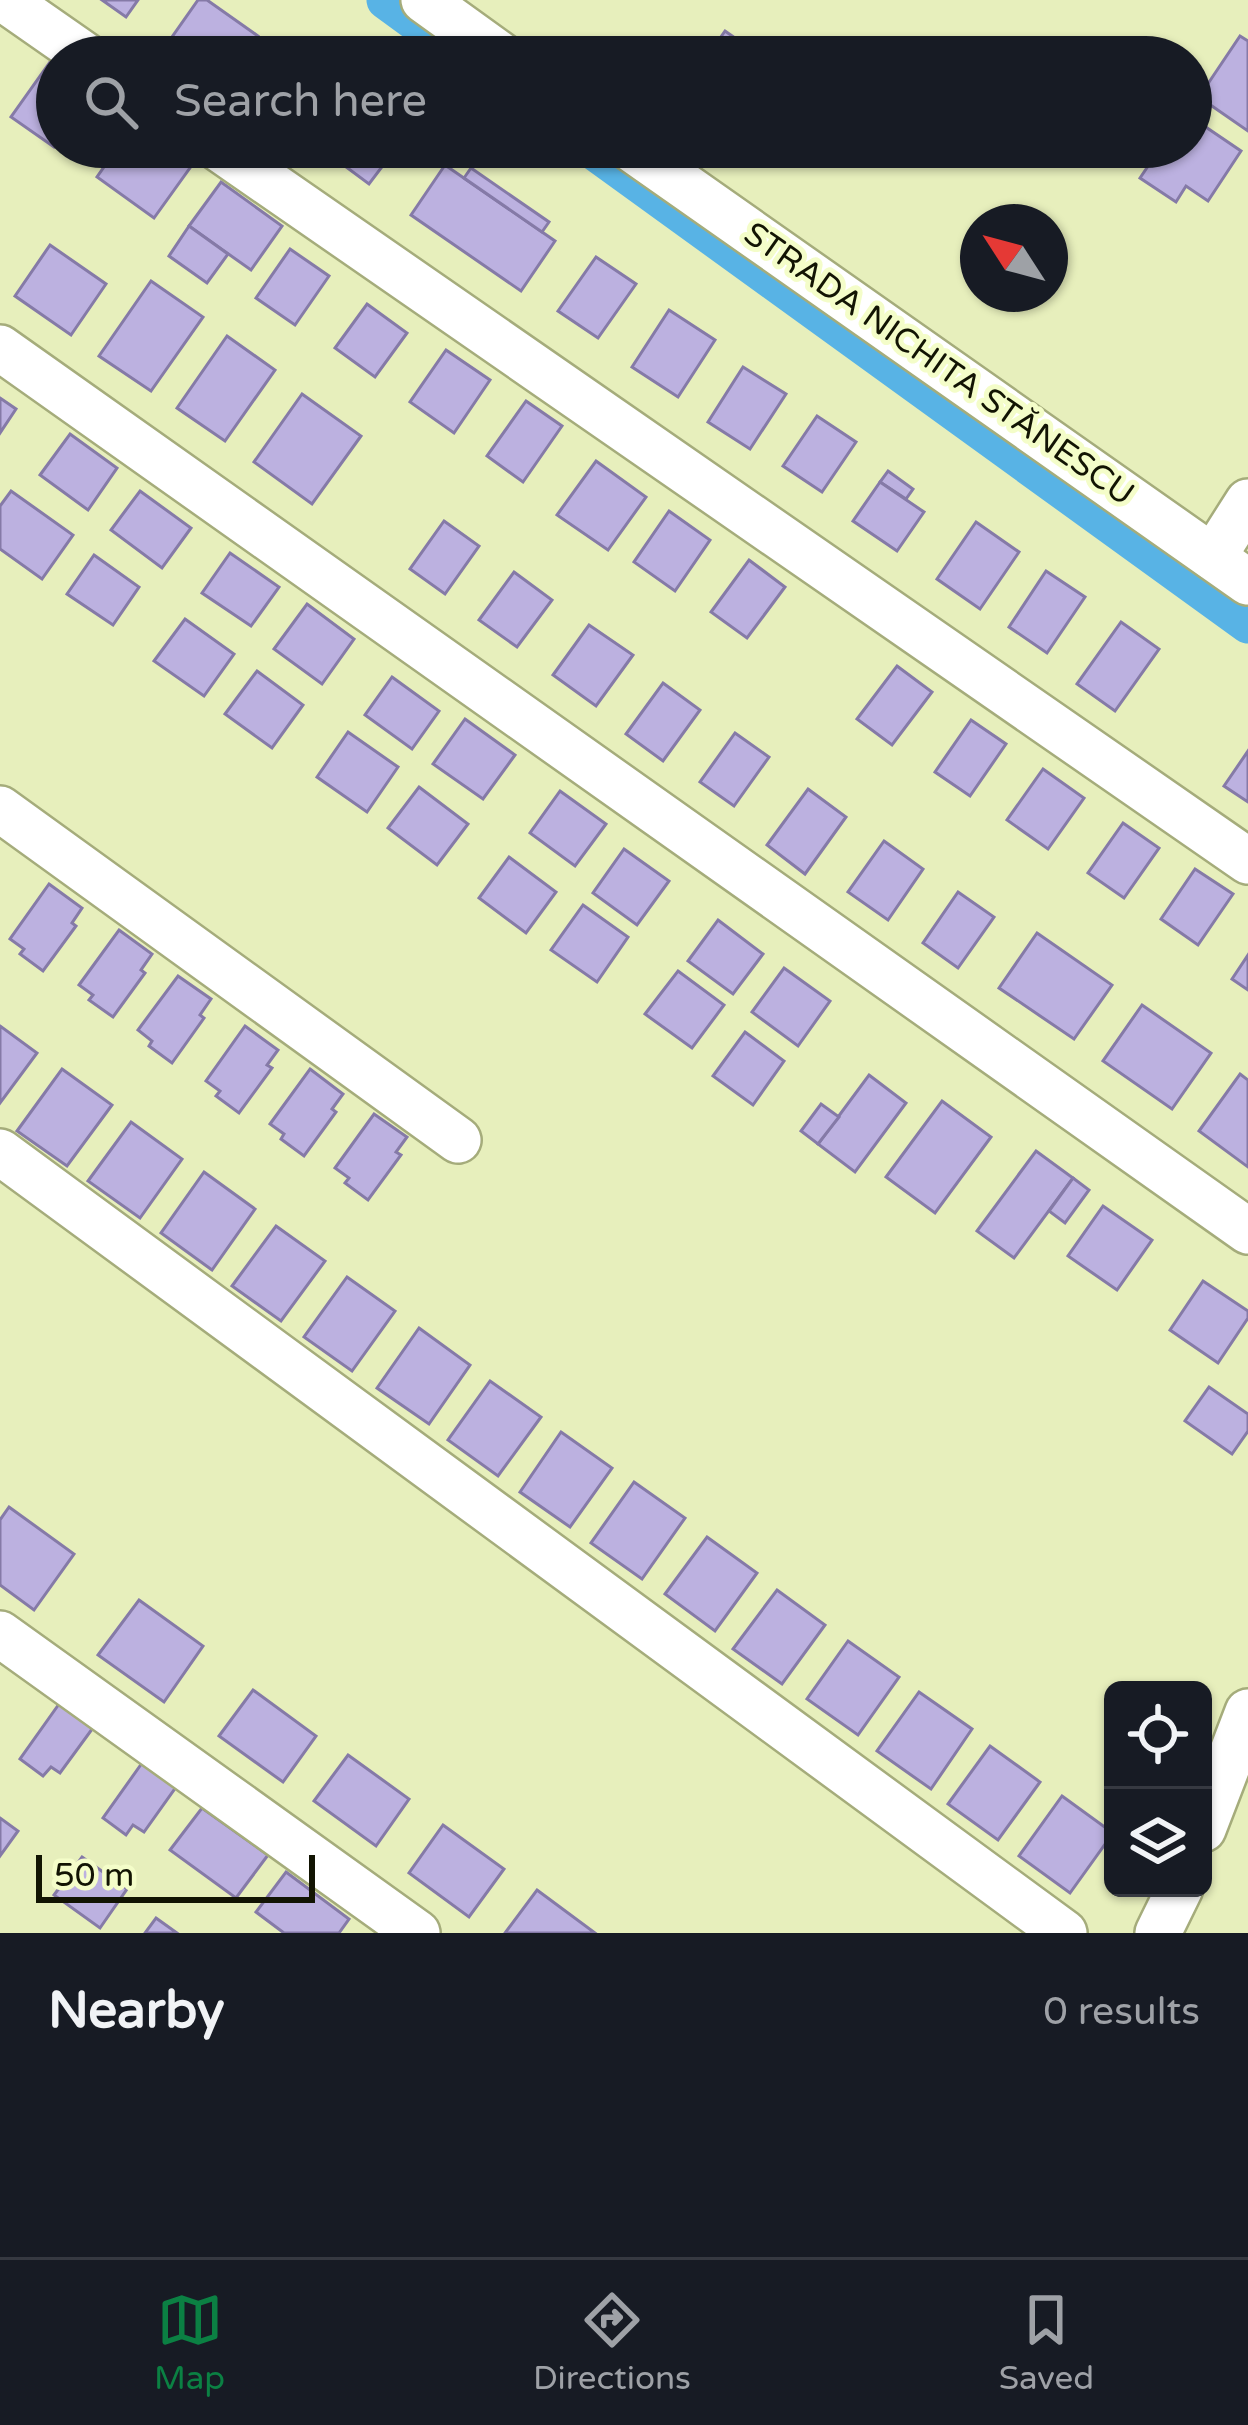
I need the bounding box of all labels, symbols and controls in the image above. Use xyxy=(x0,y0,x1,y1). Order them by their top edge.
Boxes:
search box xyxy=(36,36,1212,168)
icon: search xyxy=(78,69,144,135)
text: Search here xyxy=(174,75,427,129)
north arrow xyxy=(960,204,1068,312)
street label: STRADA NICHITA STĂNESCU xyxy=(737,214,1141,514)
map controls xyxy=(1104,1681,1212,1897)
button: locate xyxy=(1104,1681,1212,1789)
button: layers xyxy=(1104,1789,1212,1897)
scale bar xyxy=(36,1849,315,1902)
text: 50 m xyxy=(54,1856,134,1895)
text: Nearby xyxy=(48,1980,225,2042)
text: 0 results xyxy=(1043,1988,1200,2035)
tab: Map xyxy=(154,2287,225,2398)
tab: Directions xyxy=(533,2287,691,2398)
tab: Saved xyxy=(999,2287,1094,2398)

